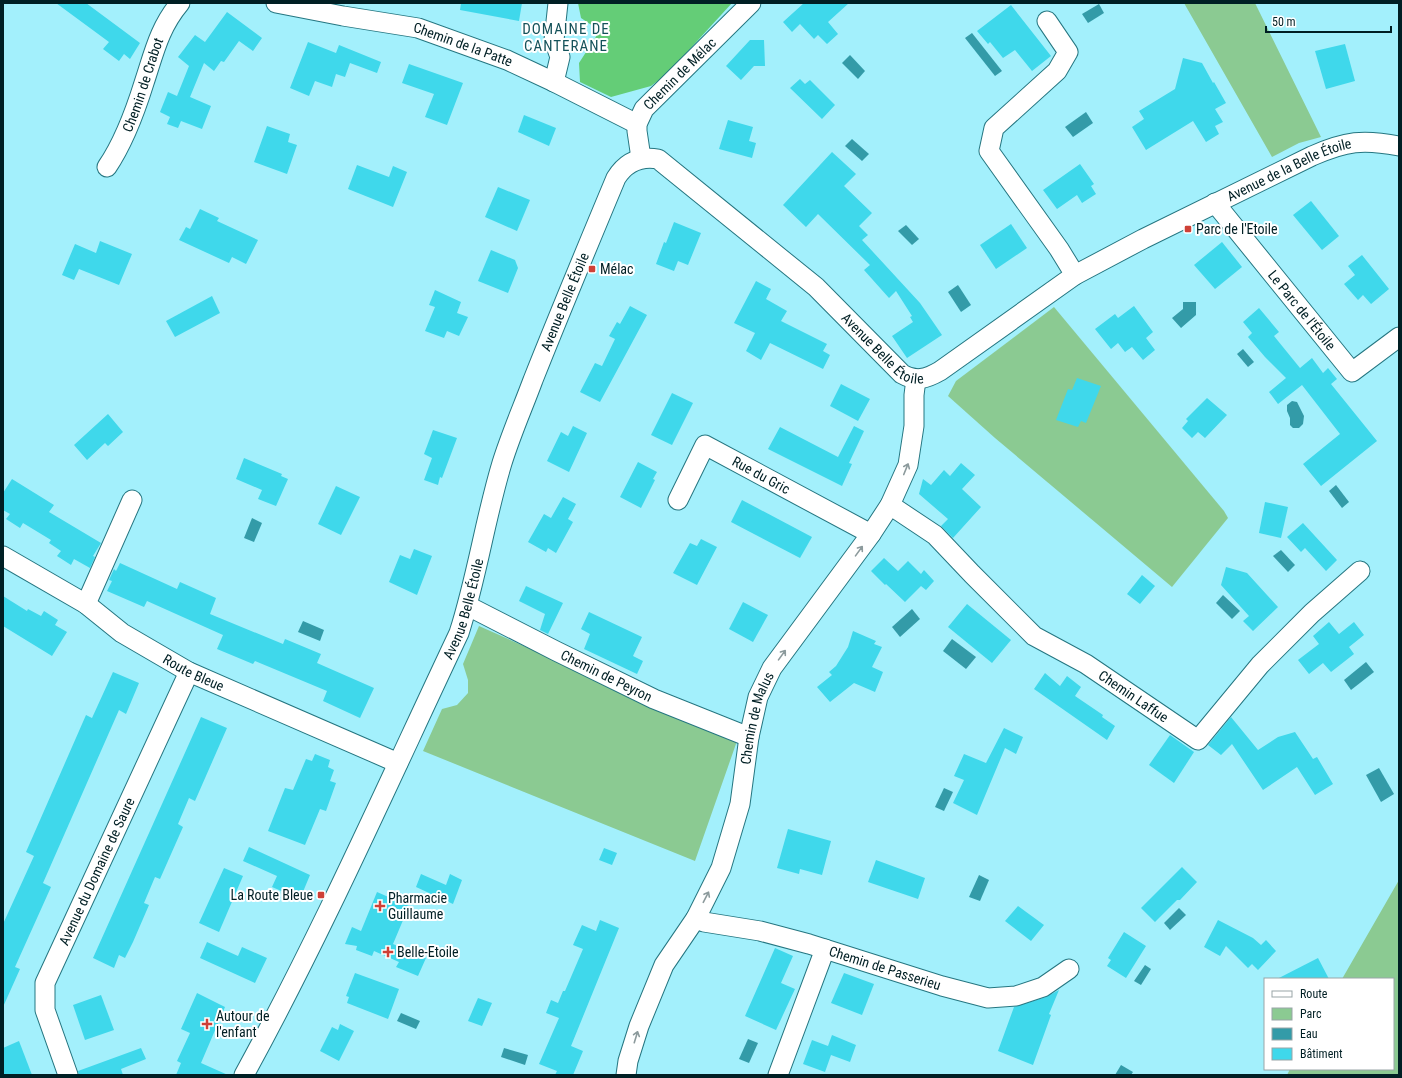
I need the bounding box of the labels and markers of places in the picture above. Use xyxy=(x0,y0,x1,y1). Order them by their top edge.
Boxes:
place label: Parc de l'Etoile xyxy=(1196,221,1278,237)
marker: Parc de l'Etoile xyxy=(1183,224,1193,234)
place label: Mélac xyxy=(600,261,634,277)
marker: Mélac xyxy=(587,264,597,274)
place label: La Route Bleue xyxy=(231,887,313,903)
marker: La Route Bleue xyxy=(316,890,326,900)
place label: Pharmacie Guillaume xyxy=(388,890,447,922)
marker: Pharmacie Guillaume xyxy=(375,901,385,911)
place label: Belle-Etoile xyxy=(397,944,459,960)
marker: Belle-Etoile xyxy=(382,946,394,958)
place label: Autour de l'enfant xyxy=(216,1008,270,1040)
marker: Autour de l'enfant xyxy=(201,1018,213,1030)

